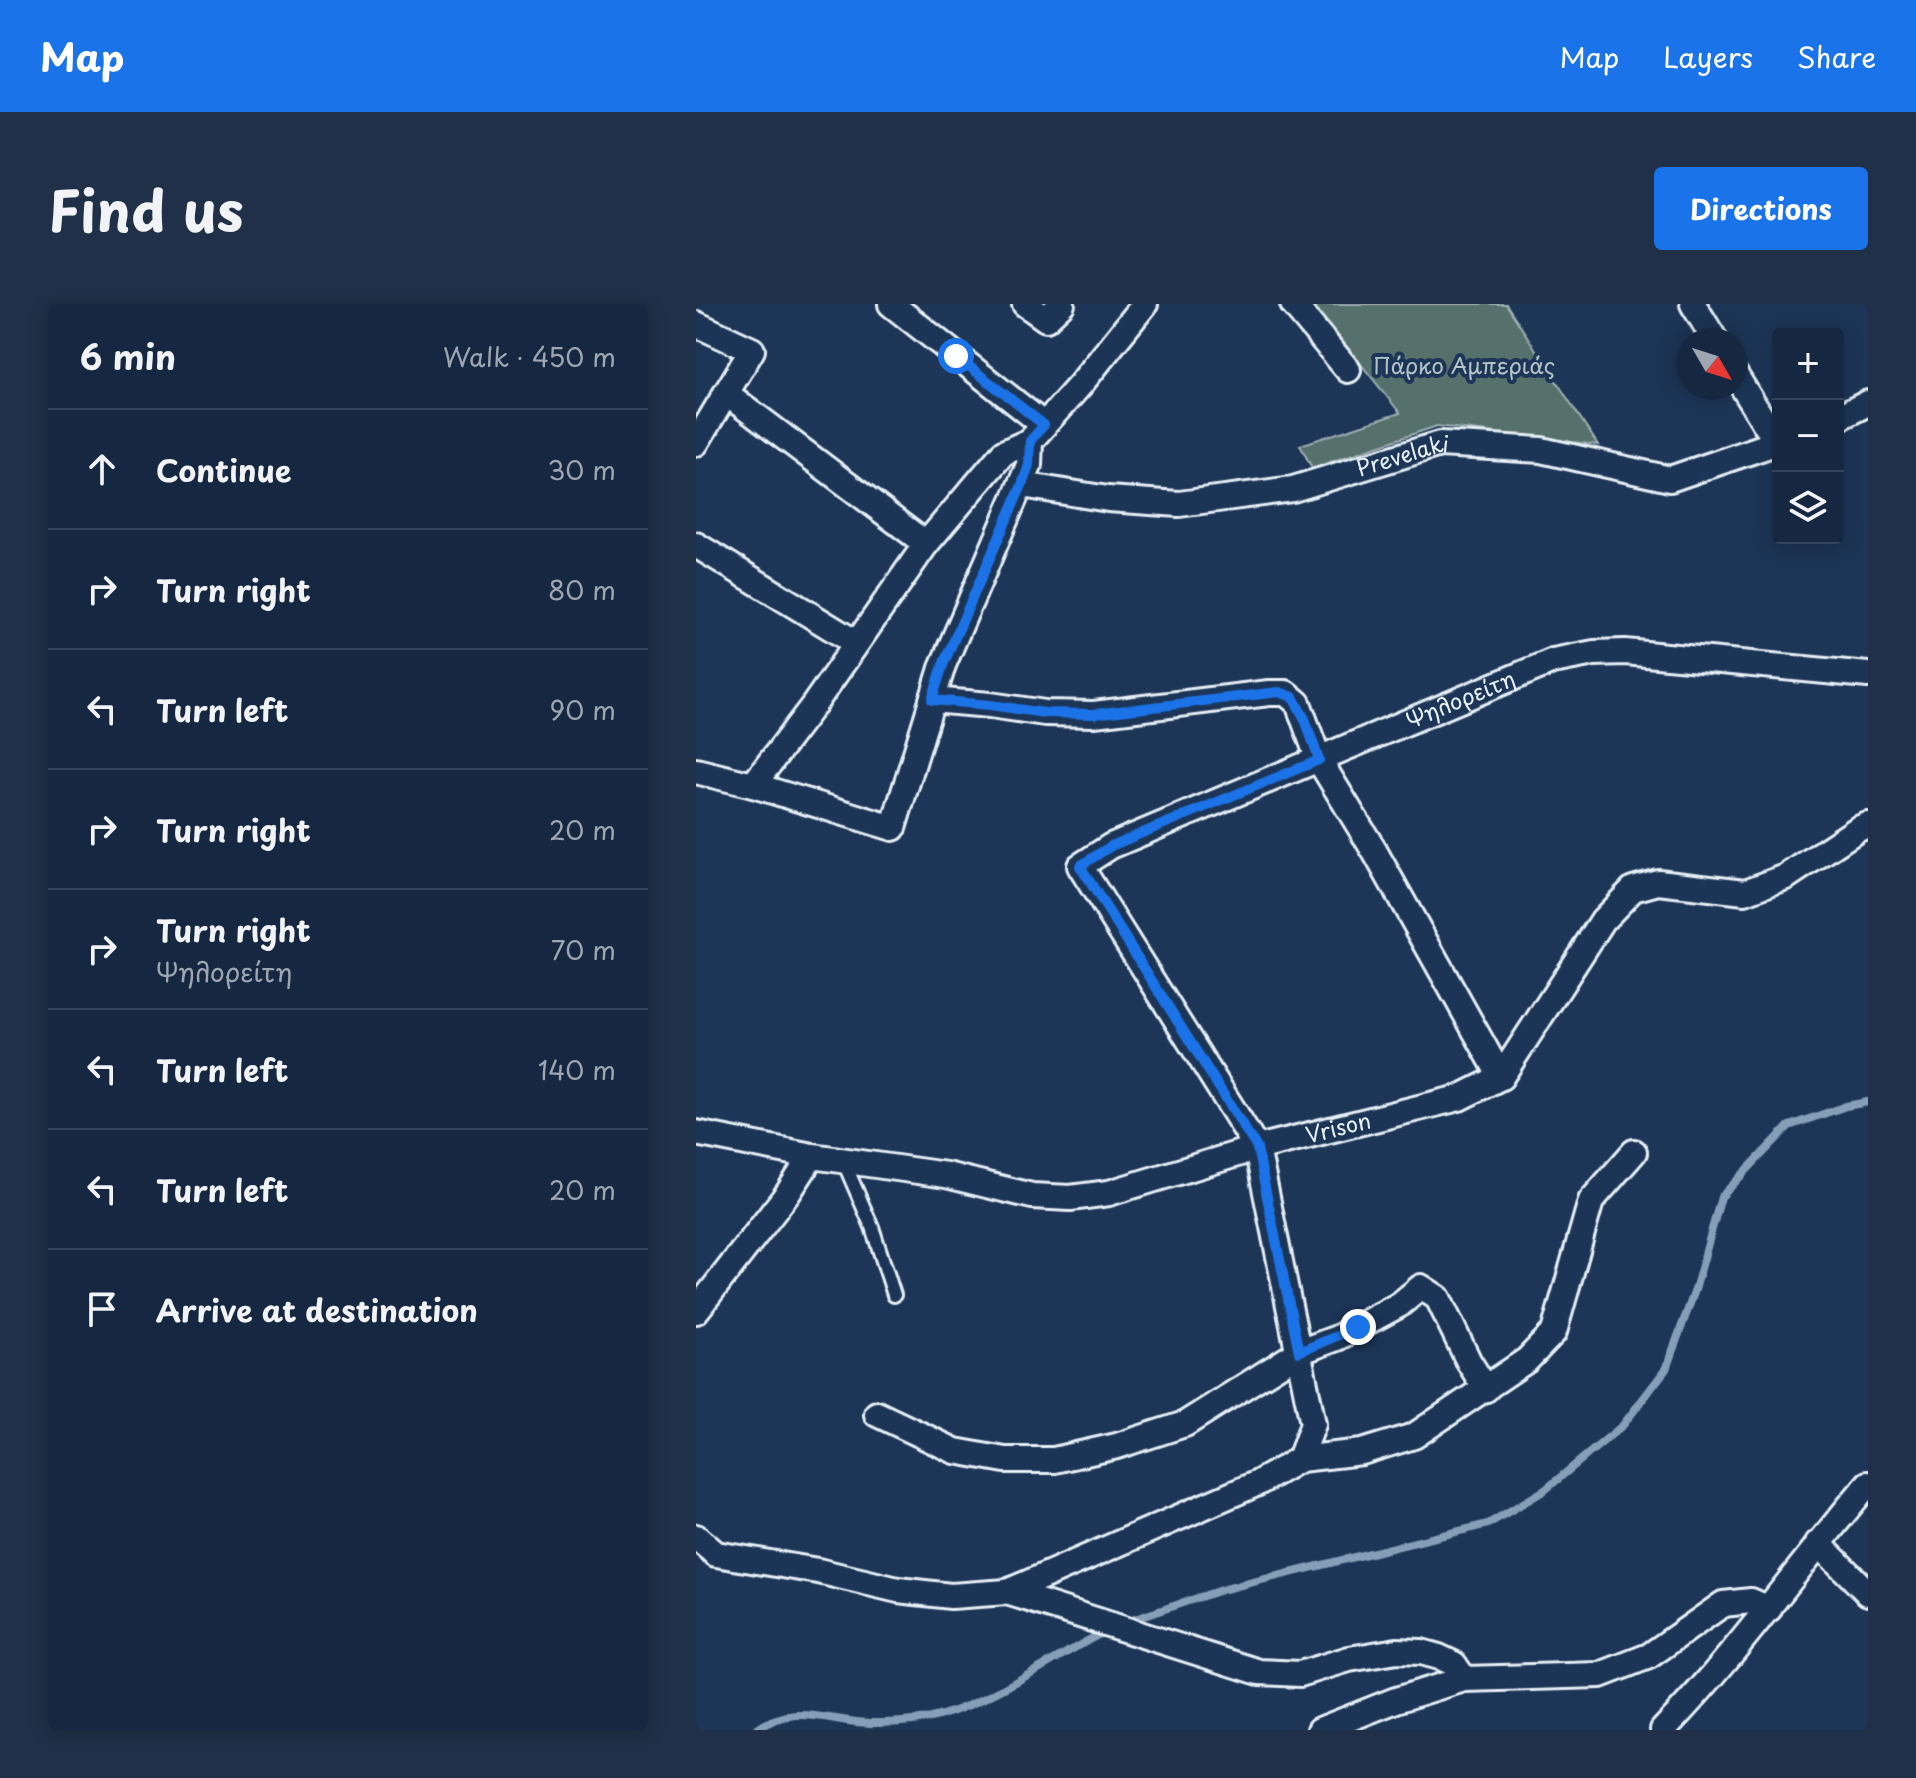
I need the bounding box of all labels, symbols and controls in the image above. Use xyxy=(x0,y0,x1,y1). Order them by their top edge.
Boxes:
text: Map xyxy=(40,28,124,85)
text: Map xyxy=(1559,35,1619,78)
text: Layers xyxy=(1663,35,1753,78)
text: Share xyxy=(1797,35,1876,78)
text: Find us xyxy=(48,166,244,251)
button: Directions xyxy=(1654,167,1868,250)
north arrow xyxy=(1676,328,1748,400)
map controls xyxy=(1772,328,1844,544)
button: + xyxy=(1772,328,1844,400)
text: 6 min xyxy=(80,330,176,382)
text: Walk · 450 m xyxy=(443,337,616,376)
route start xyxy=(938,338,974,374)
park label: Πάρκο Αμπεριάς xyxy=(1373,348,1555,381)
button: − xyxy=(1772,400,1844,472)
street label: Prevelaki xyxy=(1352,426,1450,484)
icon: ahead xyxy=(80,447,124,491)
text: Continue xyxy=(156,447,291,492)
text: 30 m xyxy=(548,450,616,489)
button: layers xyxy=(1772,472,1844,544)
icon: right xyxy=(80,567,124,611)
text: Turn right xyxy=(156,567,311,612)
text: 80 m xyxy=(548,570,616,609)
street label: Ψηλορείτη xyxy=(1401,661,1520,736)
icon: left xyxy=(80,687,124,731)
text: Turn left xyxy=(156,687,288,732)
text: 90 m xyxy=(549,690,616,729)
icon: right xyxy=(80,807,124,851)
text: Turn right xyxy=(156,807,311,852)
text: 20 m xyxy=(549,810,616,849)
text: Turn right xyxy=(156,907,311,952)
icon: right xyxy=(80,927,124,971)
text: 70 m xyxy=(551,930,616,969)
text: Ψηλορείτη xyxy=(156,952,292,991)
icon: left xyxy=(80,1047,124,1091)
text: Turn left xyxy=(156,1047,288,1092)
text: 140 m xyxy=(538,1050,616,1089)
street label: Vrison xyxy=(1302,1102,1374,1150)
icon: left xyxy=(80,1167,124,1211)
text: Turn left xyxy=(156,1167,288,1212)
text: 20 m xyxy=(549,1170,616,1209)
icon: arrive xyxy=(80,1287,124,1331)
text: Arrive at destination xyxy=(156,1287,478,1332)
route end xyxy=(1340,1309,1376,1345)

